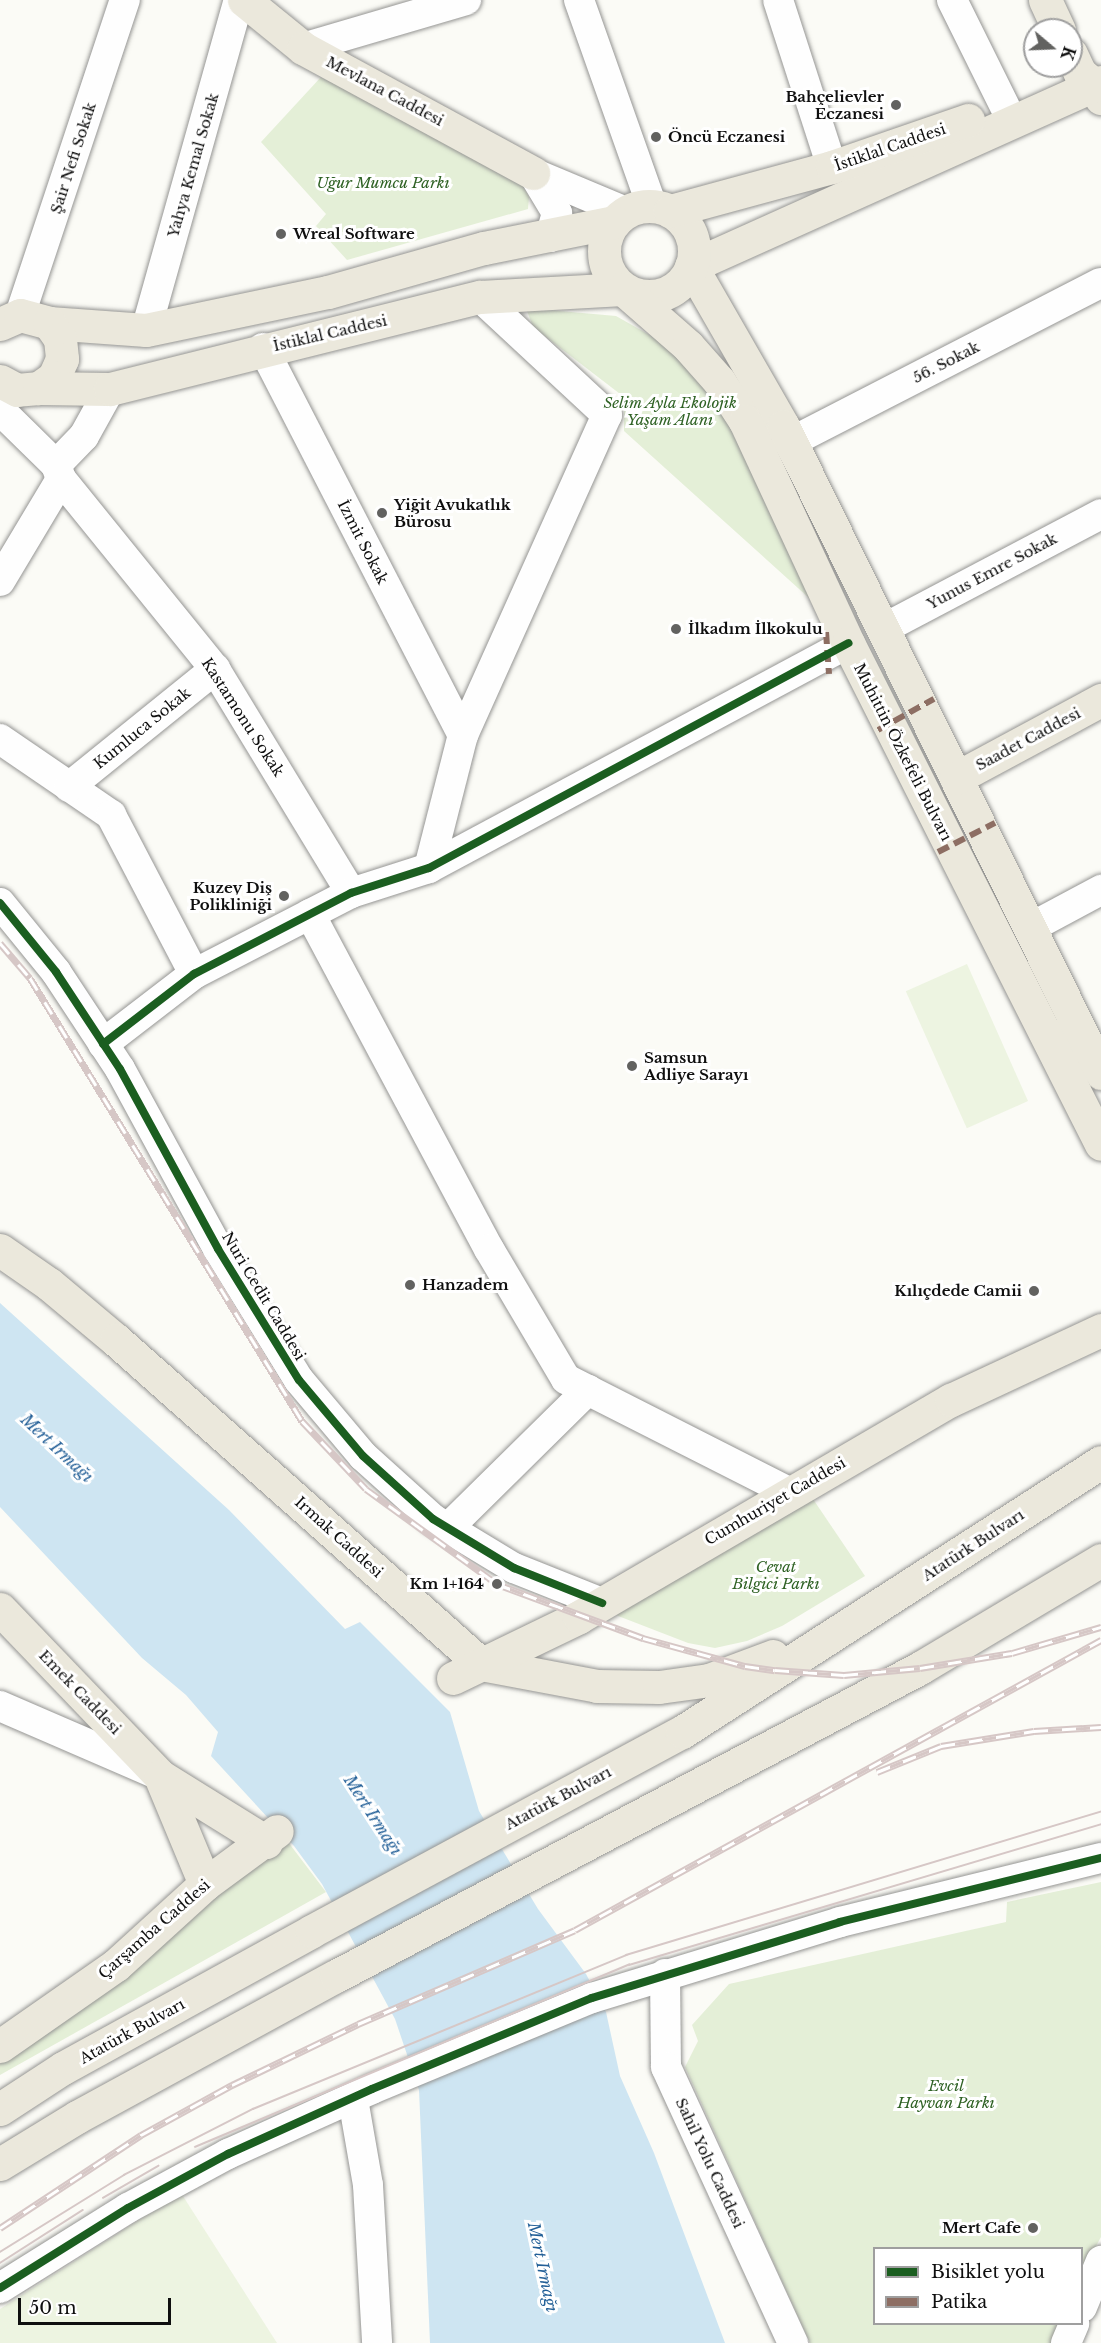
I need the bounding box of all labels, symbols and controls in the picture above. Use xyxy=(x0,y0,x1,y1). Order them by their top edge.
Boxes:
north arrow xyxy=(1023,18,1083,78)
text: K xyxy=(1057,44,1080,63)
street label: Mevlana Caddesi xyxy=(323,52,447,130)
place label: Bahçelievler Eczanesi xyxy=(785,87,884,122)
street label: Yahya Kemal Sokak xyxy=(164,91,222,239)
marker: Bahçelievler Eczanesi xyxy=(889,98,903,112)
street label: Şair Nefi Sokak xyxy=(46,100,100,216)
street label: İstiklal Caddesi xyxy=(832,120,948,174)
place label: Öncü Eczanesi xyxy=(668,128,785,146)
marker: Öncü Eczanesi xyxy=(649,130,663,144)
park label: Uğur Mumcu Parkı xyxy=(316,174,450,192)
place label: Wreal Software xyxy=(293,225,415,243)
marker: Wreal Software xyxy=(274,227,288,241)
street label: İstiklal Caddesi xyxy=(271,311,389,355)
street label: 56. Sokak xyxy=(910,337,982,387)
park label: Selim Ayla Ekolojik Yaşam Alanı xyxy=(603,393,737,428)
place label: Yiğit Avukatlık Bürosu xyxy=(394,495,511,530)
street label: İzmit Sokak xyxy=(334,497,392,587)
marker: Yiğit Avukatlık Bürosu xyxy=(375,506,389,520)
street label: Yunus Emre Sokak xyxy=(924,529,1060,613)
place label: İlkadım İlkokulu xyxy=(688,620,823,638)
marker: İlkadım İlkokulu xyxy=(669,622,683,636)
street label: Kastamonu Sokak xyxy=(198,654,288,780)
street label: Muhittin Özkefeli Bulvarı xyxy=(850,660,956,844)
street label: Kumluca Sokak xyxy=(90,683,194,773)
street label: Saadet Caddesi xyxy=(973,704,1083,774)
place label: Kuzey Diş Polikliniği xyxy=(189,878,272,913)
marker: Kuzey Diş Polikliniği xyxy=(277,889,291,903)
place label: Samsun Adliye Sarayı xyxy=(644,1048,748,1083)
marker: Samsun Adliye Sarayı xyxy=(625,1059,639,1073)
street label: Nuri Cedit Caddesi xyxy=(218,1228,310,1364)
place label: Hanzadem xyxy=(422,1276,509,1294)
marker: Hanzadem xyxy=(403,1278,417,1292)
place label: Kılıçdede Camii xyxy=(894,1282,1022,1300)
marker: Kılıçdede Camii xyxy=(1027,1284,1041,1298)
water label: Mert Irmağı xyxy=(17,1410,97,1486)
street label: Cumhuriyet Caddesi xyxy=(701,1453,849,1549)
street label: Irmak Caddesi xyxy=(291,1493,387,1581)
street label: Atatürk Bulvarı xyxy=(919,1505,1027,1585)
park label: Cevat Bilgici Parkı xyxy=(732,1557,820,1592)
place label: Km 1+164 xyxy=(410,1575,484,1593)
marker: Km 1+164 xyxy=(488,1575,506,1593)
street label: Emek Caddesi xyxy=(35,1646,125,1738)
street label: Atatürk Bulvarı xyxy=(502,1762,614,1834)
water label: Mert Irmağı xyxy=(340,1771,406,1859)
street label: Çarşamba Caddesi xyxy=(94,1876,214,1982)
street label: Atatürk Bulvarı xyxy=(76,1995,188,2067)
park label: Evcil Hayvan Parkı xyxy=(897,2076,995,2111)
street label: Sahil Yolu Caddesi xyxy=(672,2095,748,2231)
place label: Mert Cafe xyxy=(942,2219,1021,2237)
water label: Mert Irmağı xyxy=(524,2220,562,2314)
marker: Mert Cafe xyxy=(1026,2221,1040,2235)
legend xyxy=(873,2247,1083,2325)
text: Bisiklet yolu xyxy=(931,2261,1045,2283)
scale bar xyxy=(21,2286,174,2324)
text: Patika xyxy=(931,2291,987,2313)
text: 50 m xyxy=(29,2297,77,2319)

